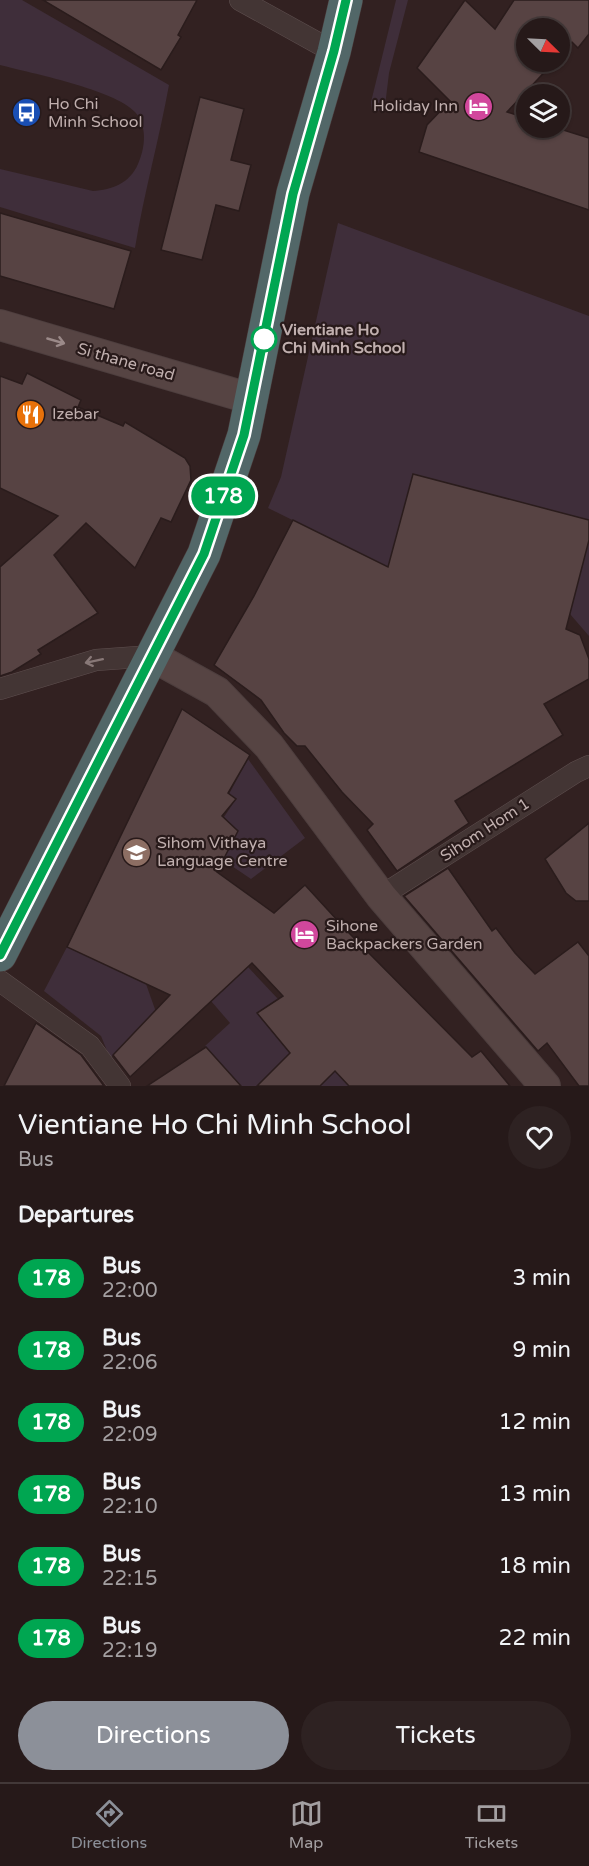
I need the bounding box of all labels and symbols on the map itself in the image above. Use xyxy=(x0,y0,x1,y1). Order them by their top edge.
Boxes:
north arrow xyxy=(516,18,570,72)
hotel icon: Holiday Inn xyxy=(463,90,495,122)
place label: Ho Chi Minh School xyxy=(48,94,143,132)
place label: Holiday Inn xyxy=(373,96,458,116)
bus stop icon: Ho Chi Minh School xyxy=(11,97,43,129)
place label: Vientiane Ho Chi Minh School xyxy=(282,320,406,358)
marker: Vientiane Ho Chi Minh School xyxy=(251,326,277,352)
one-way arrow xyxy=(46,336,65,347)
street label: Si thane road xyxy=(75,339,177,385)
restaurant icon: Izebar xyxy=(15,398,47,430)
place label: Izebar xyxy=(52,404,100,424)
line badge: 178 xyxy=(188,476,258,516)
one-way arrow xyxy=(85,656,104,667)
street label: Sihom Hom 1 xyxy=(437,794,533,866)
place label: Sihom Vithaya Language Centre xyxy=(157,833,288,871)
school or university icon: Sihom Vithaya Language Centre xyxy=(120,836,152,868)
place label: Sihone Backpackers Garden xyxy=(326,916,482,954)
hotel icon: Sihone Backpackers Garden xyxy=(289,919,321,951)

